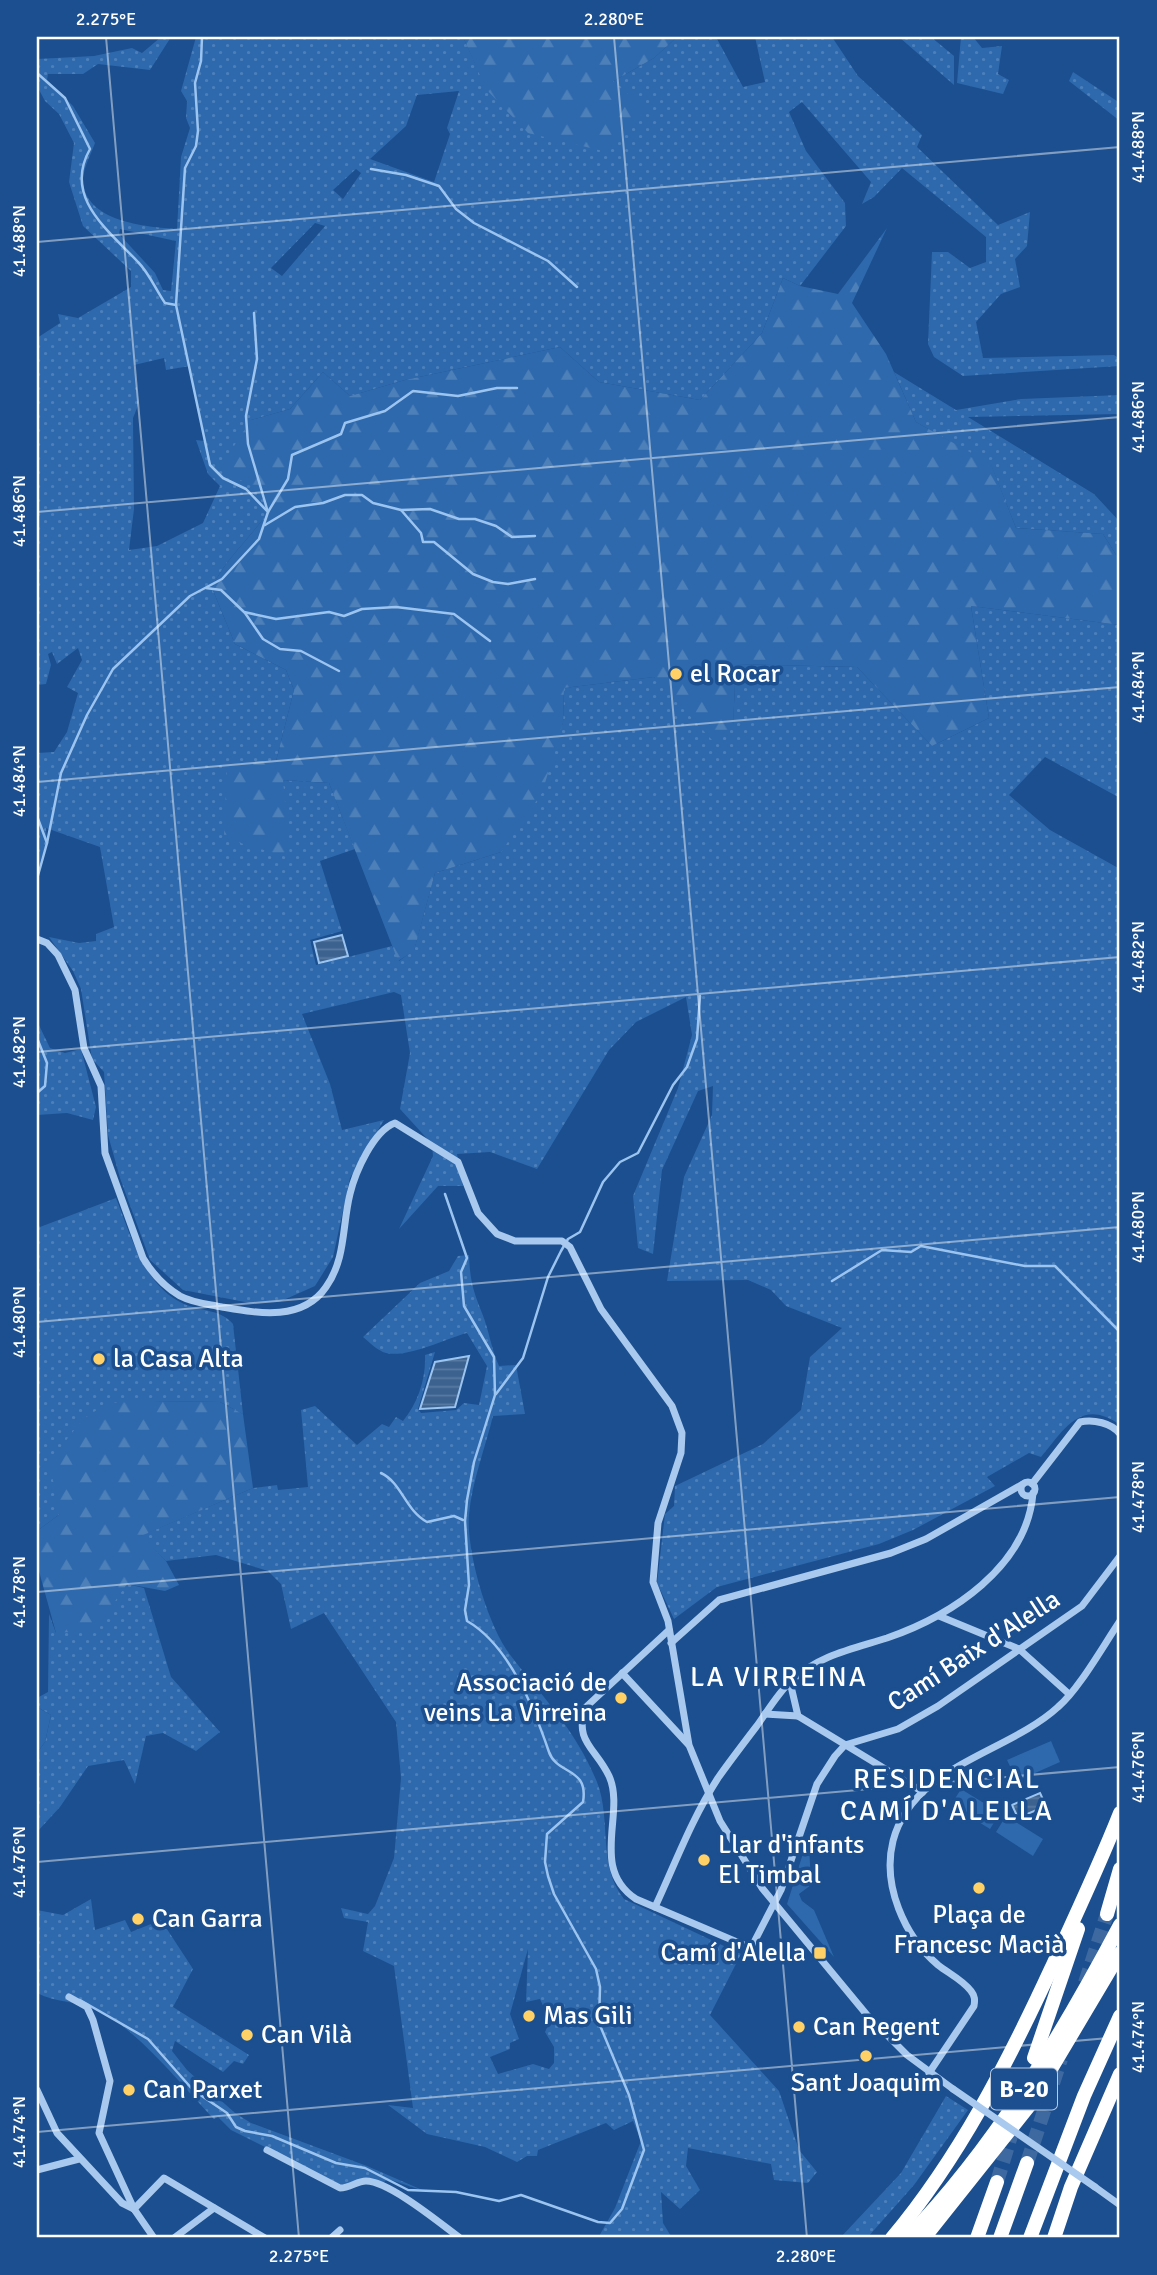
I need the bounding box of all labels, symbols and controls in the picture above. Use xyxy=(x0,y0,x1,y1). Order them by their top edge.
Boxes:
text: 2.275°E xyxy=(76,8,136,30)
text: 2.280°E xyxy=(584,8,644,30)
text: 41.488°N xyxy=(1127,111,1149,183)
text: 41.488°N xyxy=(8,205,30,277)
text: 41.486°N xyxy=(1127,381,1149,453)
text: 41.486°N xyxy=(8,475,30,547)
text: 41.484°N xyxy=(1127,651,1149,723)
place label: el Rocar xyxy=(690,658,781,690)
marker: el Rocar xyxy=(668,666,684,682)
text: 41.484°N xyxy=(8,745,30,817)
text: 41.482°N xyxy=(1127,921,1149,993)
text: 41.482°N xyxy=(8,1016,30,1088)
text: 41.480°N xyxy=(1127,1191,1149,1263)
text: 41.480°N xyxy=(8,1286,30,1358)
place label: la Casa Alta xyxy=(113,1343,244,1375)
marker: la Casa Alta xyxy=(91,1351,107,1367)
text: 41.478°N xyxy=(1127,1461,1149,1533)
text: 41.478°N xyxy=(8,1556,30,1628)
street label: Camí Baix d'Alella xyxy=(882,1583,1066,1719)
district label: LA VIRREINA xyxy=(690,1660,868,1694)
place label: Associació de veins La Virreina xyxy=(424,1667,607,1729)
marker: Associació de veins La Virreina xyxy=(613,1690,629,1706)
text: 41.476°N xyxy=(1127,1731,1149,1803)
district label: RESIDENCIAL CAMÍ D'ALELLA xyxy=(840,1762,1054,1828)
text: 41.476°N xyxy=(8,1826,30,1898)
place label: Llar d'infants El Timbal xyxy=(718,1829,864,1891)
marker: Llar d'infants El Timbal xyxy=(696,1852,712,1868)
marker: Plaça de Francesc Macià xyxy=(971,1880,987,1896)
place label: Plaça de Francesc Macià xyxy=(893,1899,1065,1961)
place label: Can Garra xyxy=(152,1903,263,1935)
marker: Can Garra xyxy=(130,1911,146,1927)
place label: Camí d'Alella xyxy=(660,1937,806,1969)
marker: Camí d'Alella xyxy=(812,1945,828,1961)
place label: Mas Gili xyxy=(543,2000,633,2032)
text: 41.474°N xyxy=(1127,2001,1149,2073)
marker: Mas Gili xyxy=(521,2008,537,2024)
place label: Can Regent xyxy=(813,2011,940,2043)
place label: Can Vilà xyxy=(261,2019,352,2051)
marker: Can Regent xyxy=(791,2019,807,2035)
marker: Can Vilà xyxy=(239,2027,255,2043)
marker: Sant Joaquim xyxy=(858,2048,874,2064)
place label: Sant Joaquim xyxy=(791,2067,941,2099)
road number: B-20 xyxy=(991,2068,1057,2110)
place label: Can Parxet xyxy=(143,2074,262,2106)
marker: Can Parxet xyxy=(121,2082,137,2098)
text: 41.474°N xyxy=(8,2096,30,2168)
text: 2.275°E xyxy=(269,2245,329,2267)
text: 2.280°E xyxy=(776,2245,836,2267)

